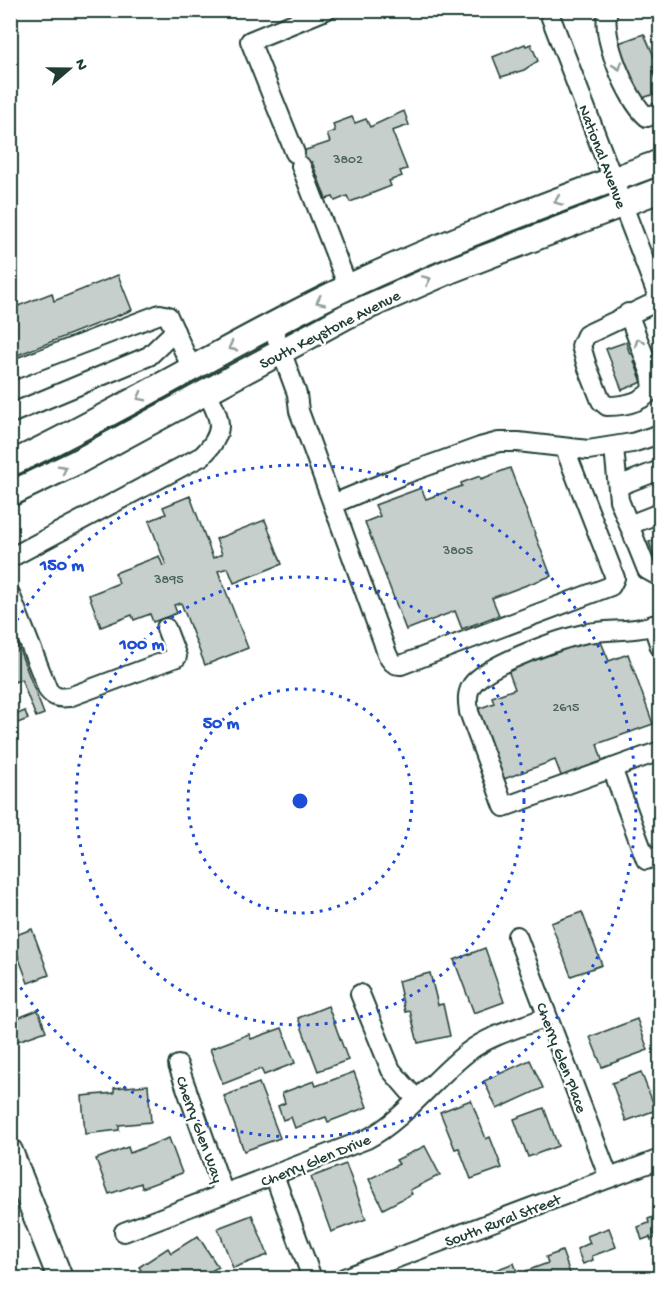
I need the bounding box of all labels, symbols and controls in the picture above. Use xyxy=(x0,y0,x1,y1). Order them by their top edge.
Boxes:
north arrow xyxy=(39,39,99,99)
text: N xyxy=(69,57,91,74)
one-way arrow xyxy=(611,60,623,71)
street label: National Avenue xyxy=(572,103,629,212)
house number: 3802 xyxy=(332,152,363,169)
one-way arrow xyxy=(553,194,564,206)
one-way arrow xyxy=(421,276,432,288)
street label: South Keystone Avenue xyxy=(257,287,405,375)
one-way arrow xyxy=(315,293,326,305)
one-way arrow xyxy=(634,337,646,348)
one-way arrow xyxy=(228,340,238,351)
one-way arrow xyxy=(137,390,147,401)
one-way arrow xyxy=(57,465,68,476)
house number: 3805 xyxy=(442,543,473,560)
text: 150 m xyxy=(39,556,84,577)
house number: 3895 xyxy=(153,572,184,589)
text: 100 m xyxy=(119,635,165,656)
house number: 2615 xyxy=(553,700,579,717)
text: 50 m xyxy=(203,714,240,735)
centre of rings xyxy=(290,791,310,811)
street label: Cherry Glen Place xyxy=(530,1000,590,1117)
street label: Cherry Glen Way xyxy=(170,1074,226,1186)
street label: Cherry Glen Drive xyxy=(259,1131,375,1193)
street label: South Rural Street xyxy=(443,1191,565,1253)

